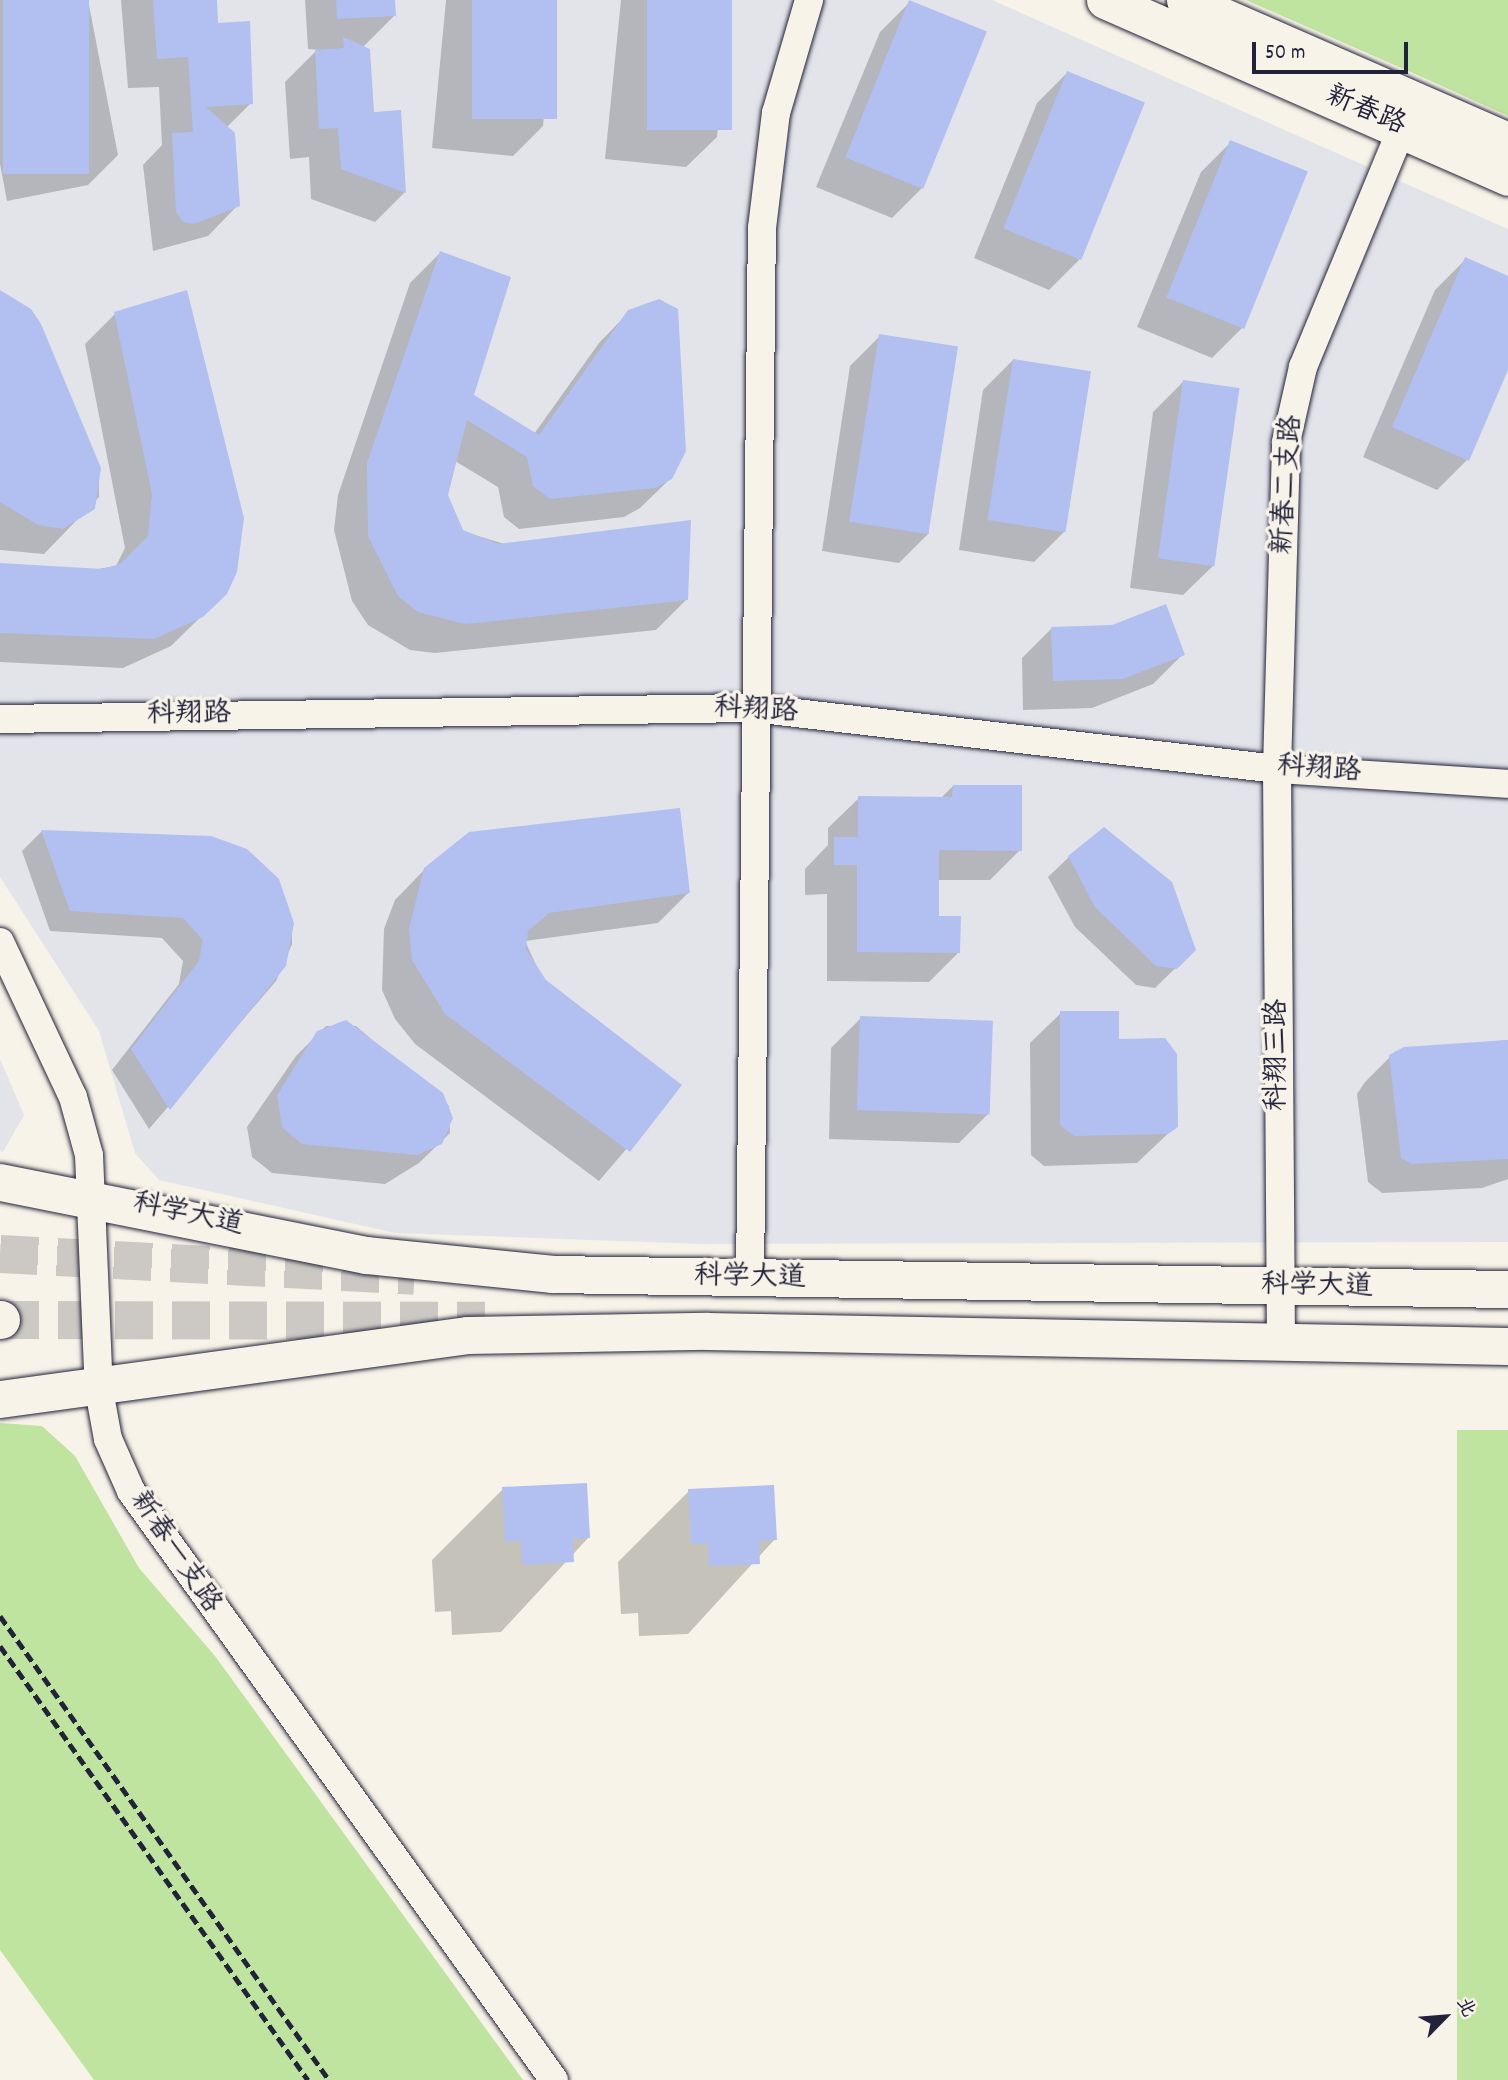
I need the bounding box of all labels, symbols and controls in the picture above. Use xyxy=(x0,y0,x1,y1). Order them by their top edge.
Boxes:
scale bar xyxy=(1256,28,1412,72)
text: 50 m xyxy=(1265,39,1305,69)
street label: 新春路 xyxy=(1320,80,1410,144)
street label: 新春二支路 xyxy=(1267,414,1311,556)
street label: 科翔路 xyxy=(713,693,799,731)
street label: 科翔路 xyxy=(147,698,231,734)
street label: 科翔路 xyxy=(1276,751,1362,791)
street label: 科翔三路 xyxy=(1262,999,1296,1111)
street label: 科学大道 xyxy=(130,1188,246,1244)
street label: 科学大道 xyxy=(694,1261,806,1297)
street label: 科学大道 xyxy=(1261,1270,1373,1306)
street label: 新春一支路 xyxy=(121,1486,227,1620)
north arrow xyxy=(1410,1982,1480,2052)
text: 北 xyxy=(1448,1994,1481,2022)

